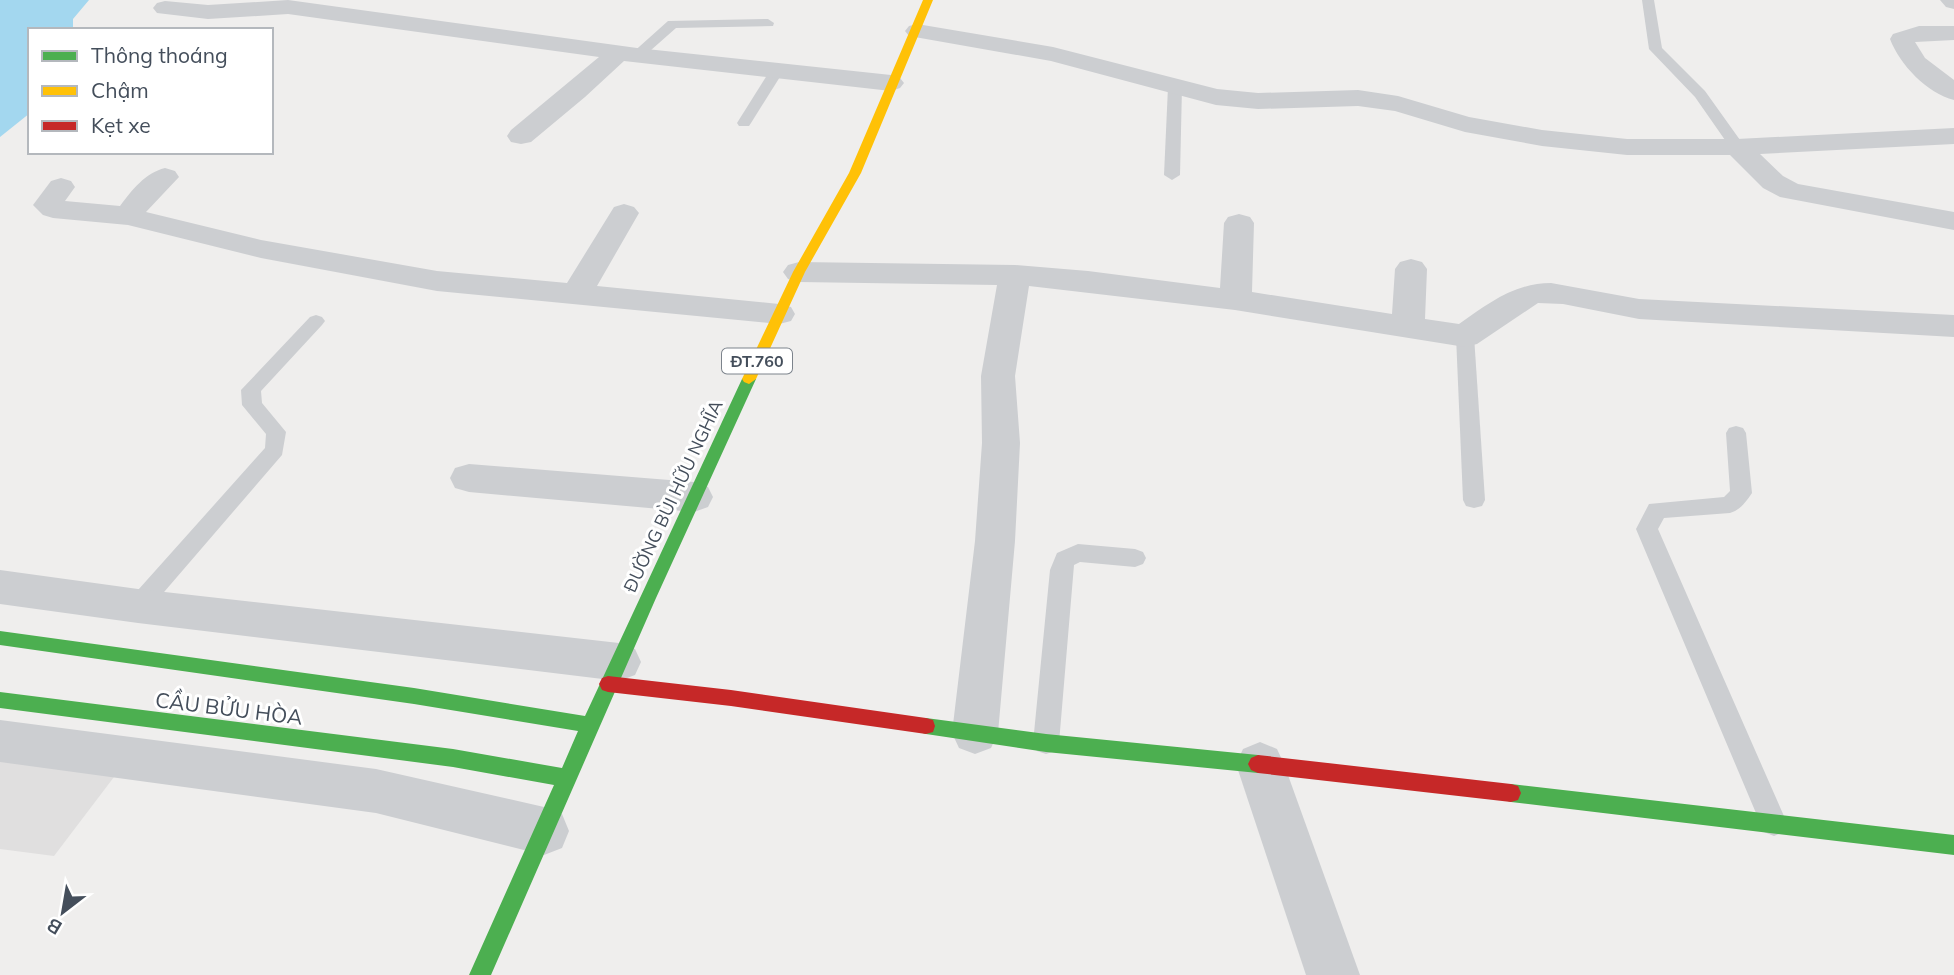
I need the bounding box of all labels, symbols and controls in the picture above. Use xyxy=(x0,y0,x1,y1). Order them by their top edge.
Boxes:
legend xyxy=(28,28,273,154)
text: Thông thoáng xyxy=(91,42,228,68)
text: Chậm xyxy=(91,77,149,103)
text: Kẹt xe xyxy=(91,112,151,138)
road number: ĐT.760 xyxy=(722,348,792,374)
street label: ĐƯỜNG BÙI HỮU NGHĨA xyxy=(618,396,728,596)
street label: CẦU BỬU HÒA xyxy=(154,685,305,730)
north arrow xyxy=(28,877,98,947)
text: B xyxy=(42,913,66,940)

